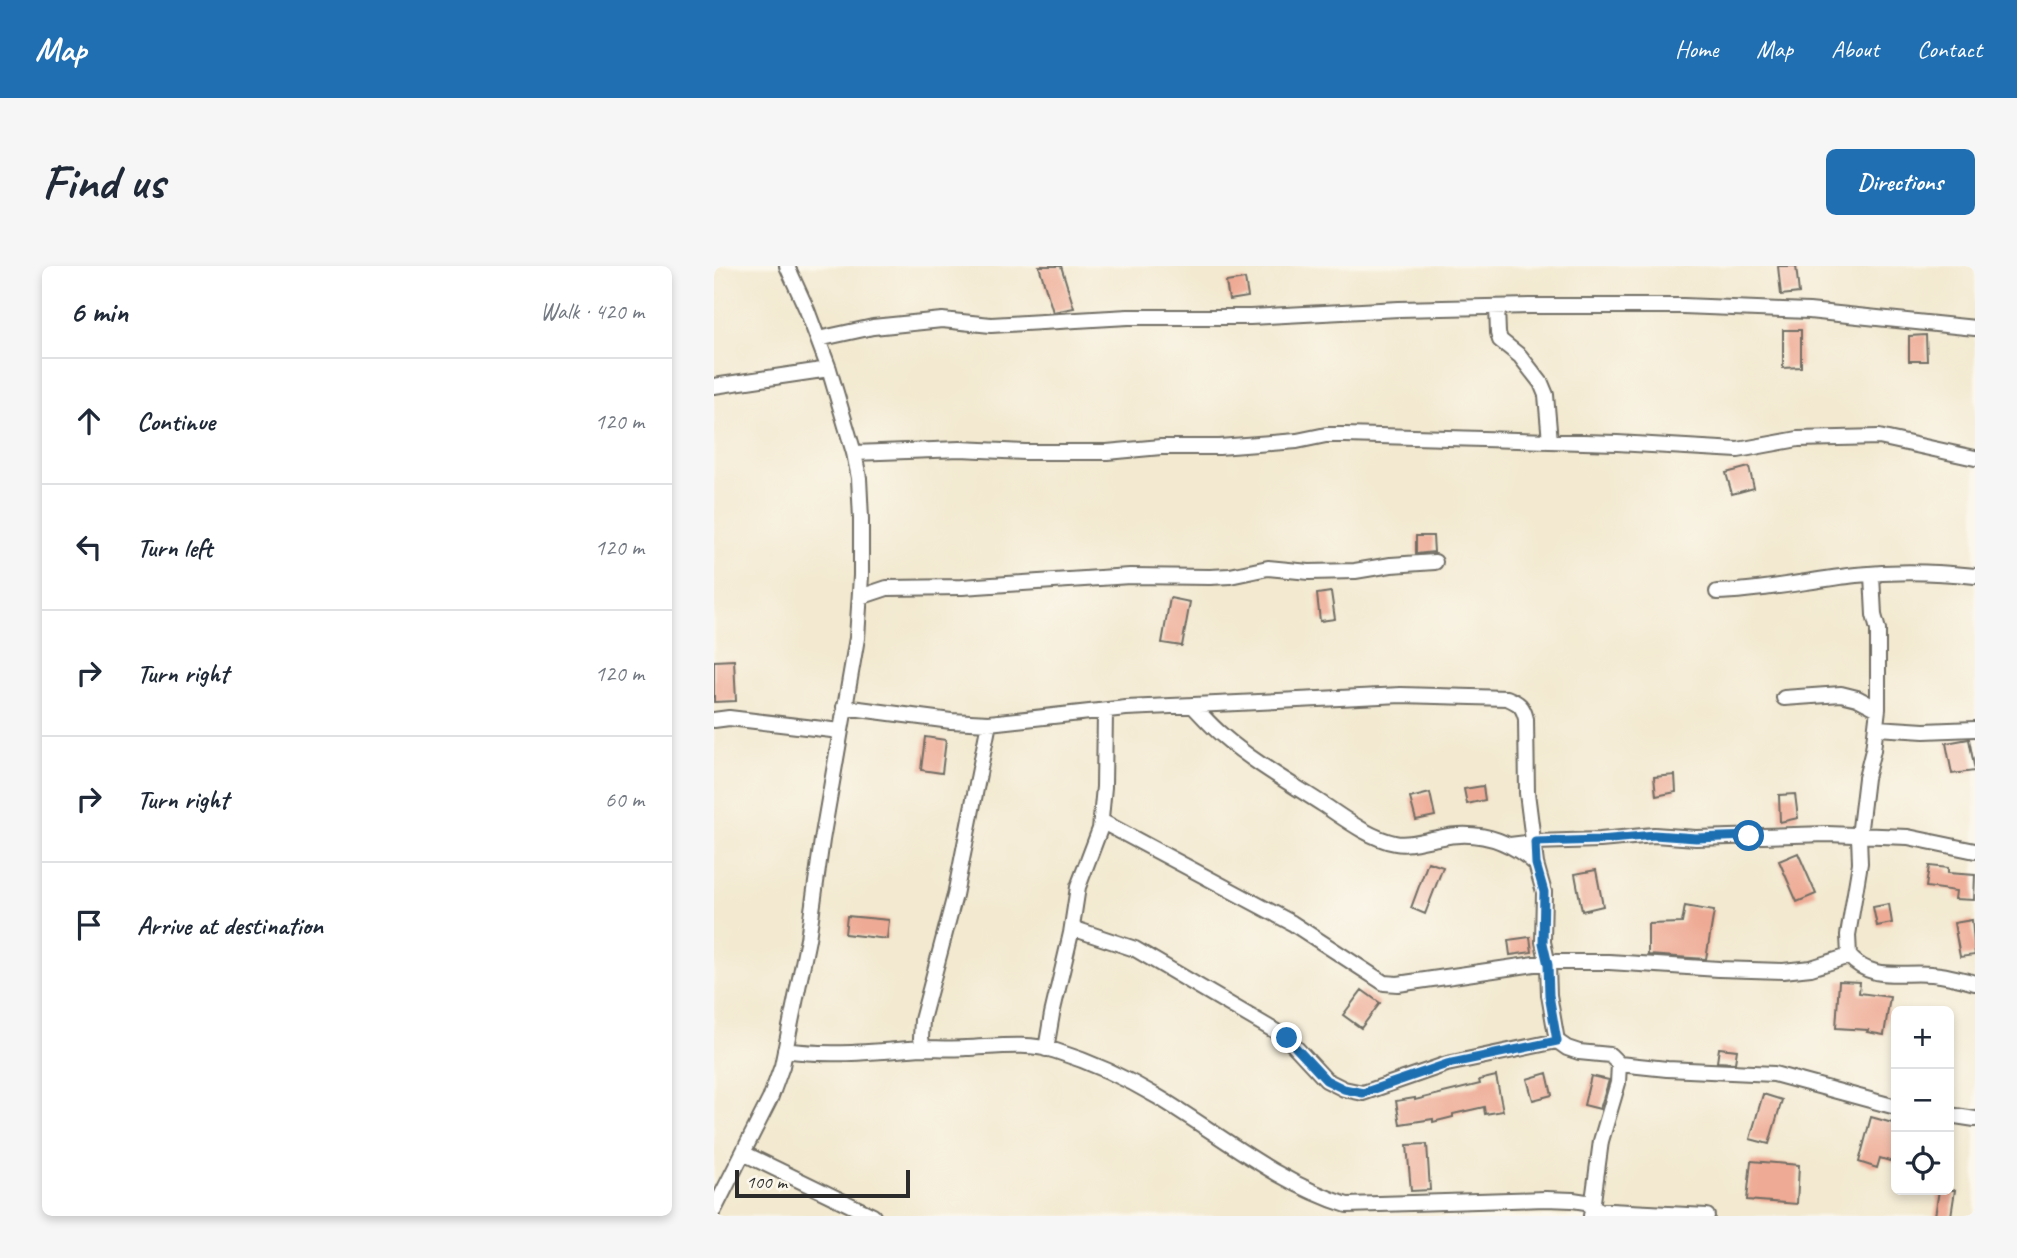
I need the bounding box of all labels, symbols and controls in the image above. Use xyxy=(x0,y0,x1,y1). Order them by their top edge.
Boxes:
text: Map xyxy=(35,28,86,70)
text: Home xyxy=(1675,34,1718,64)
text: Map xyxy=(1756,34,1793,64)
text: About xyxy=(1831,34,1879,64)
text: Contact xyxy=(1917,34,1982,64)
button: Directions xyxy=(1826,149,1975,215)
text: Find us xyxy=(42,151,164,213)
text: 6 min xyxy=(70,293,128,331)
text: Walk · 420 m xyxy=(540,297,644,326)
icon: ahead xyxy=(70,402,108,440)
text: Continue xyxy=(137,405,215,438)
text: 120 m xyxy=(595,407,644,436)
icon: left xyxy=(70,528,108,566)
text: Turn left xyxy=(137,531,212,564)
text: 120 m xyxy=(595,533,644,562)
icon: right xyxy=(70,654,108,692)
text: Turn right xyxy=(137,657,228,690)
text: 120 m xyxy=(595,659,644,688)
icon: right xyxy=(70,780,108,818)
text: Turn right xyxy=(137,783,228,816)
text: 60 m xyxy=(605,785,644,814)
route start xyxy=(1733,820,1764,851)
icon: arrive xyxy=(70,906,108,944)
text: Arrive at destination xyxy=(137,909,323,942)
map controls xyxy=(1891,1006,1954,1195)
button: + xyxy=(1891,1006,1954,1069)
route end xyxy=(1271,1022,1302,1053)
button: − xyxy=(1891,1069,1954,1132)
button: locate xyxy=(1891,1132,1954,1195)
scale bar xyxy=(735,1167,910,1199)
text: 100 m xyxy=(746,1170,787,1194)

